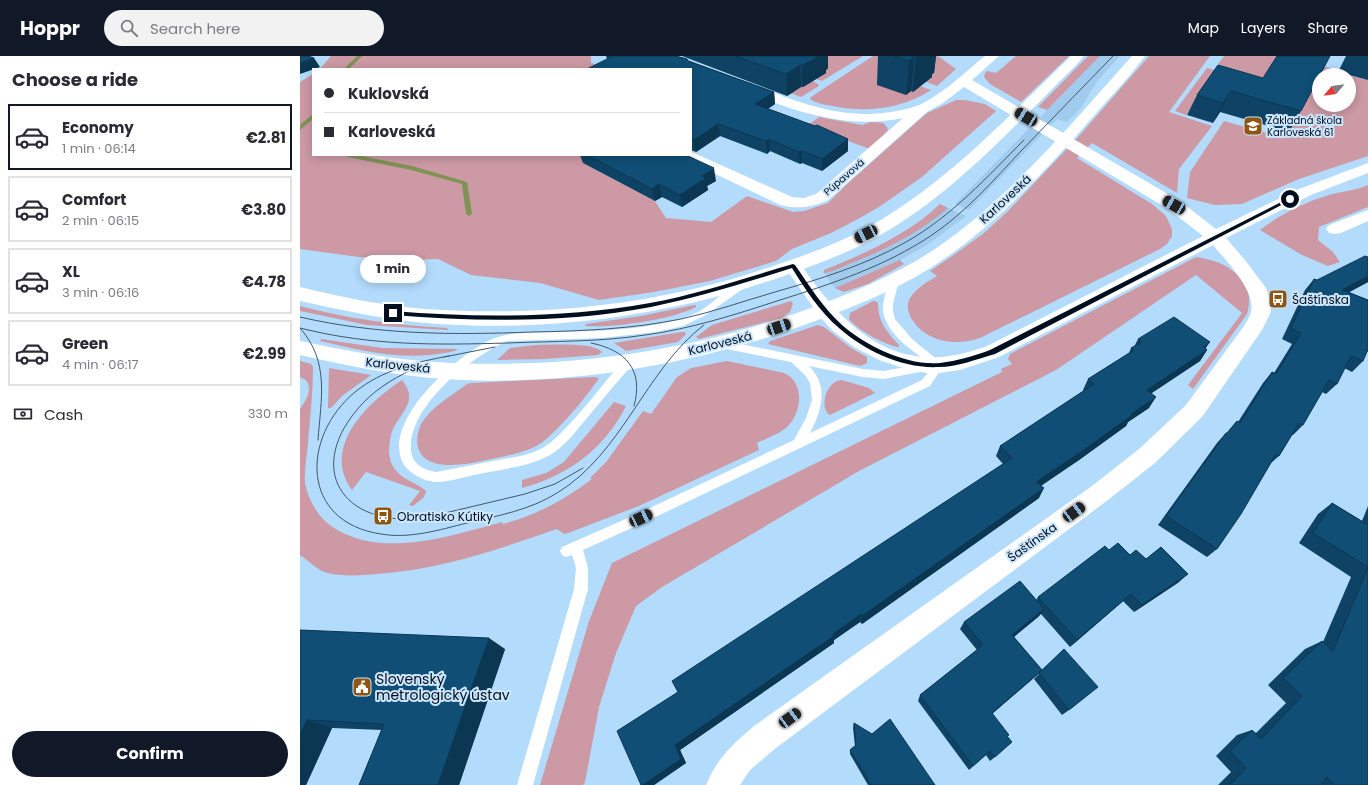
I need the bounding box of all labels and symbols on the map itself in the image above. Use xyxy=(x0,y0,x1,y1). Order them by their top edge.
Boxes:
north arrow xyxy=(1312,68,1356,112)
car xyxy=(1013,106,1039,128)
place label: Základná škola Karloveská 61 xyxy=(1267,113,1342,140)
school or university icon: Základná škola Karloveská 61 xyxy=(1242,115,1264,137)
street label: Púpavová xyxy=(820,155,868,199)
street label: Karloveská xyxy=(975,171,1035,227)
route start xyxy=(1281,190,1299,208)
car xyxy=(1161,194,1187,216)
car xyxy=(853,223,879,245)
callout: 1 min xyxy=(360,255,426,283)
bus stop icon: Šaštínska xyxy=(1267,288,1289,310)
place label: Šaštínska xyxy=(1292,291,1349,308)
route end xyxy=(384,304,402,322)
car xyxy=(766,317,792,337)
street label: Karloveská xyxy=(686,327,754,359)
street label: Karloveská xyxy=(365,353,431,377)
car xyxy=(1061,500,1087,524)
bus stop icon: Obratisko Kútiky xyxy=(372,505,394,527)
car xyxy=(628,507,654,529)
place label: Obratisko Kútiky xyxy=(397,508,493,525)
street label: Šaštínska xyxy=(1004,518,1060,566)
place label: Slovenský metrologický ústav xyxy=(376,669,510,705)
public building icon: Slovenský metrologický ústav xyxy=(351,676,373,698)
car xyxy=(777,706,803,730)

